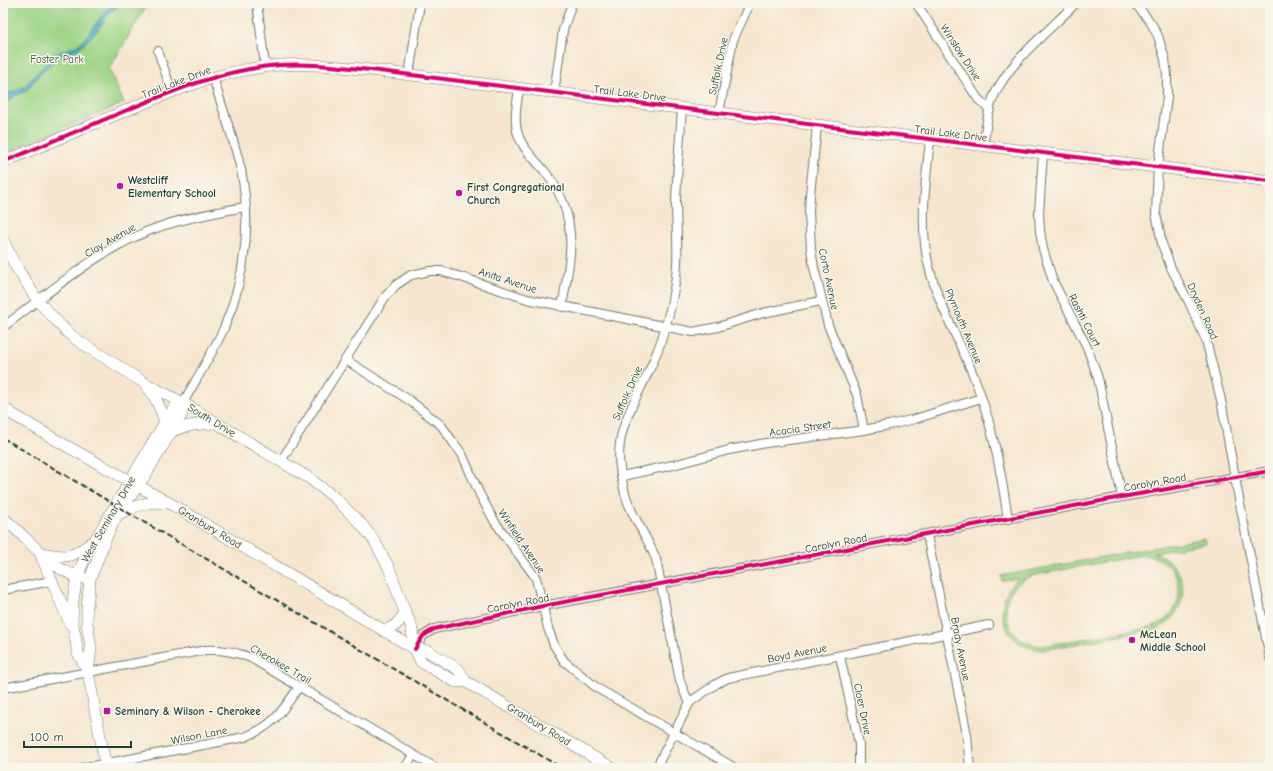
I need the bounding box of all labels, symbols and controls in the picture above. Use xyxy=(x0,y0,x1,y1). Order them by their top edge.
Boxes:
street label: Winslow Drive xyxy=(937,22,984,83)
street label: Suffolk Drive xyxy=(706,36,731,96)
park label: Foster Park xyxy=(30,53,84,66)
street label: Trail Lake Drive xyxy=(140,63,213,102)
street label: Trail Lake Drive xyxy=(593,83,667,104)
street label: Trail Lake Drive xyxy=(914,123,988,144)
place label: Westcliff Elementary School xyxy=(128,174,216,200)
marker: Westcliff Elementary School xyxy=(115,181,125,191)
place label: First Congregational Church xyxy=(467,181,564,207)
marker: First Congregational Church xyxy=(454,188,464,198)
street label: Clay Avenue xyxy=(82,220,139,260)
street label: Corto Avenue xyxy=(816,247,841,312)
street label: Anita Avenue xyxy=(477,265,539,296)
street label: Dryden Road xyxy=(1184,281,1221,342)
street label: Plymouth Avenue xyxy=(942,287,985,366)
street label: Rashti Court xyxy=(1066,292,1104,350)
street label: Suffolk Drive xyxy=(610,363,645,423)
street label: South Drive xyxy=(185,401,239,440)
street label: Acacia Street xyxy=(768,418,833,439)
street label: Carolyn Road xyxy=(1123,471,1188,494)
street label: West Seminary Drive xyxy=(78,473,139,565)
street label: Granbury Road xyxy=(176,503,244,552)
street label: Winfield Avenue xyxy=(495,507,548,576)
street label: Carolyn Road xyxy=(804,531,869,556)
street label: Carolyn Road xyxy=(486,591,551,616)
street label: Brady Avenue xyxy=(948,616,973,683)
place label: McLean Middle School xyxy=(1140,628,1206,654)
marker: McLean Middle School xyxy=(1127,635,1137,645)
street label: Boyd Avenue xyxy=(766,641,828,666)
street label: Cherokee Trail xyxy=(248,642,314,687)
street label: Cloer Drive xyxy=(851,682,874,736)
street label: Granbury Road xyxy=(505,700,573,749)
place label: Seminary & Wilson - Cherokee xyxy=(115,705,261,718)
marker: Seminary & Wilson - Cherokee xyxy=(102,706,112,716)
scale bar xyxy=(24,723,131,749)
street label: Wilson Lane xyxy=(170,724,229,747)
text: 100 m xyxy=(30,730,63,744)

